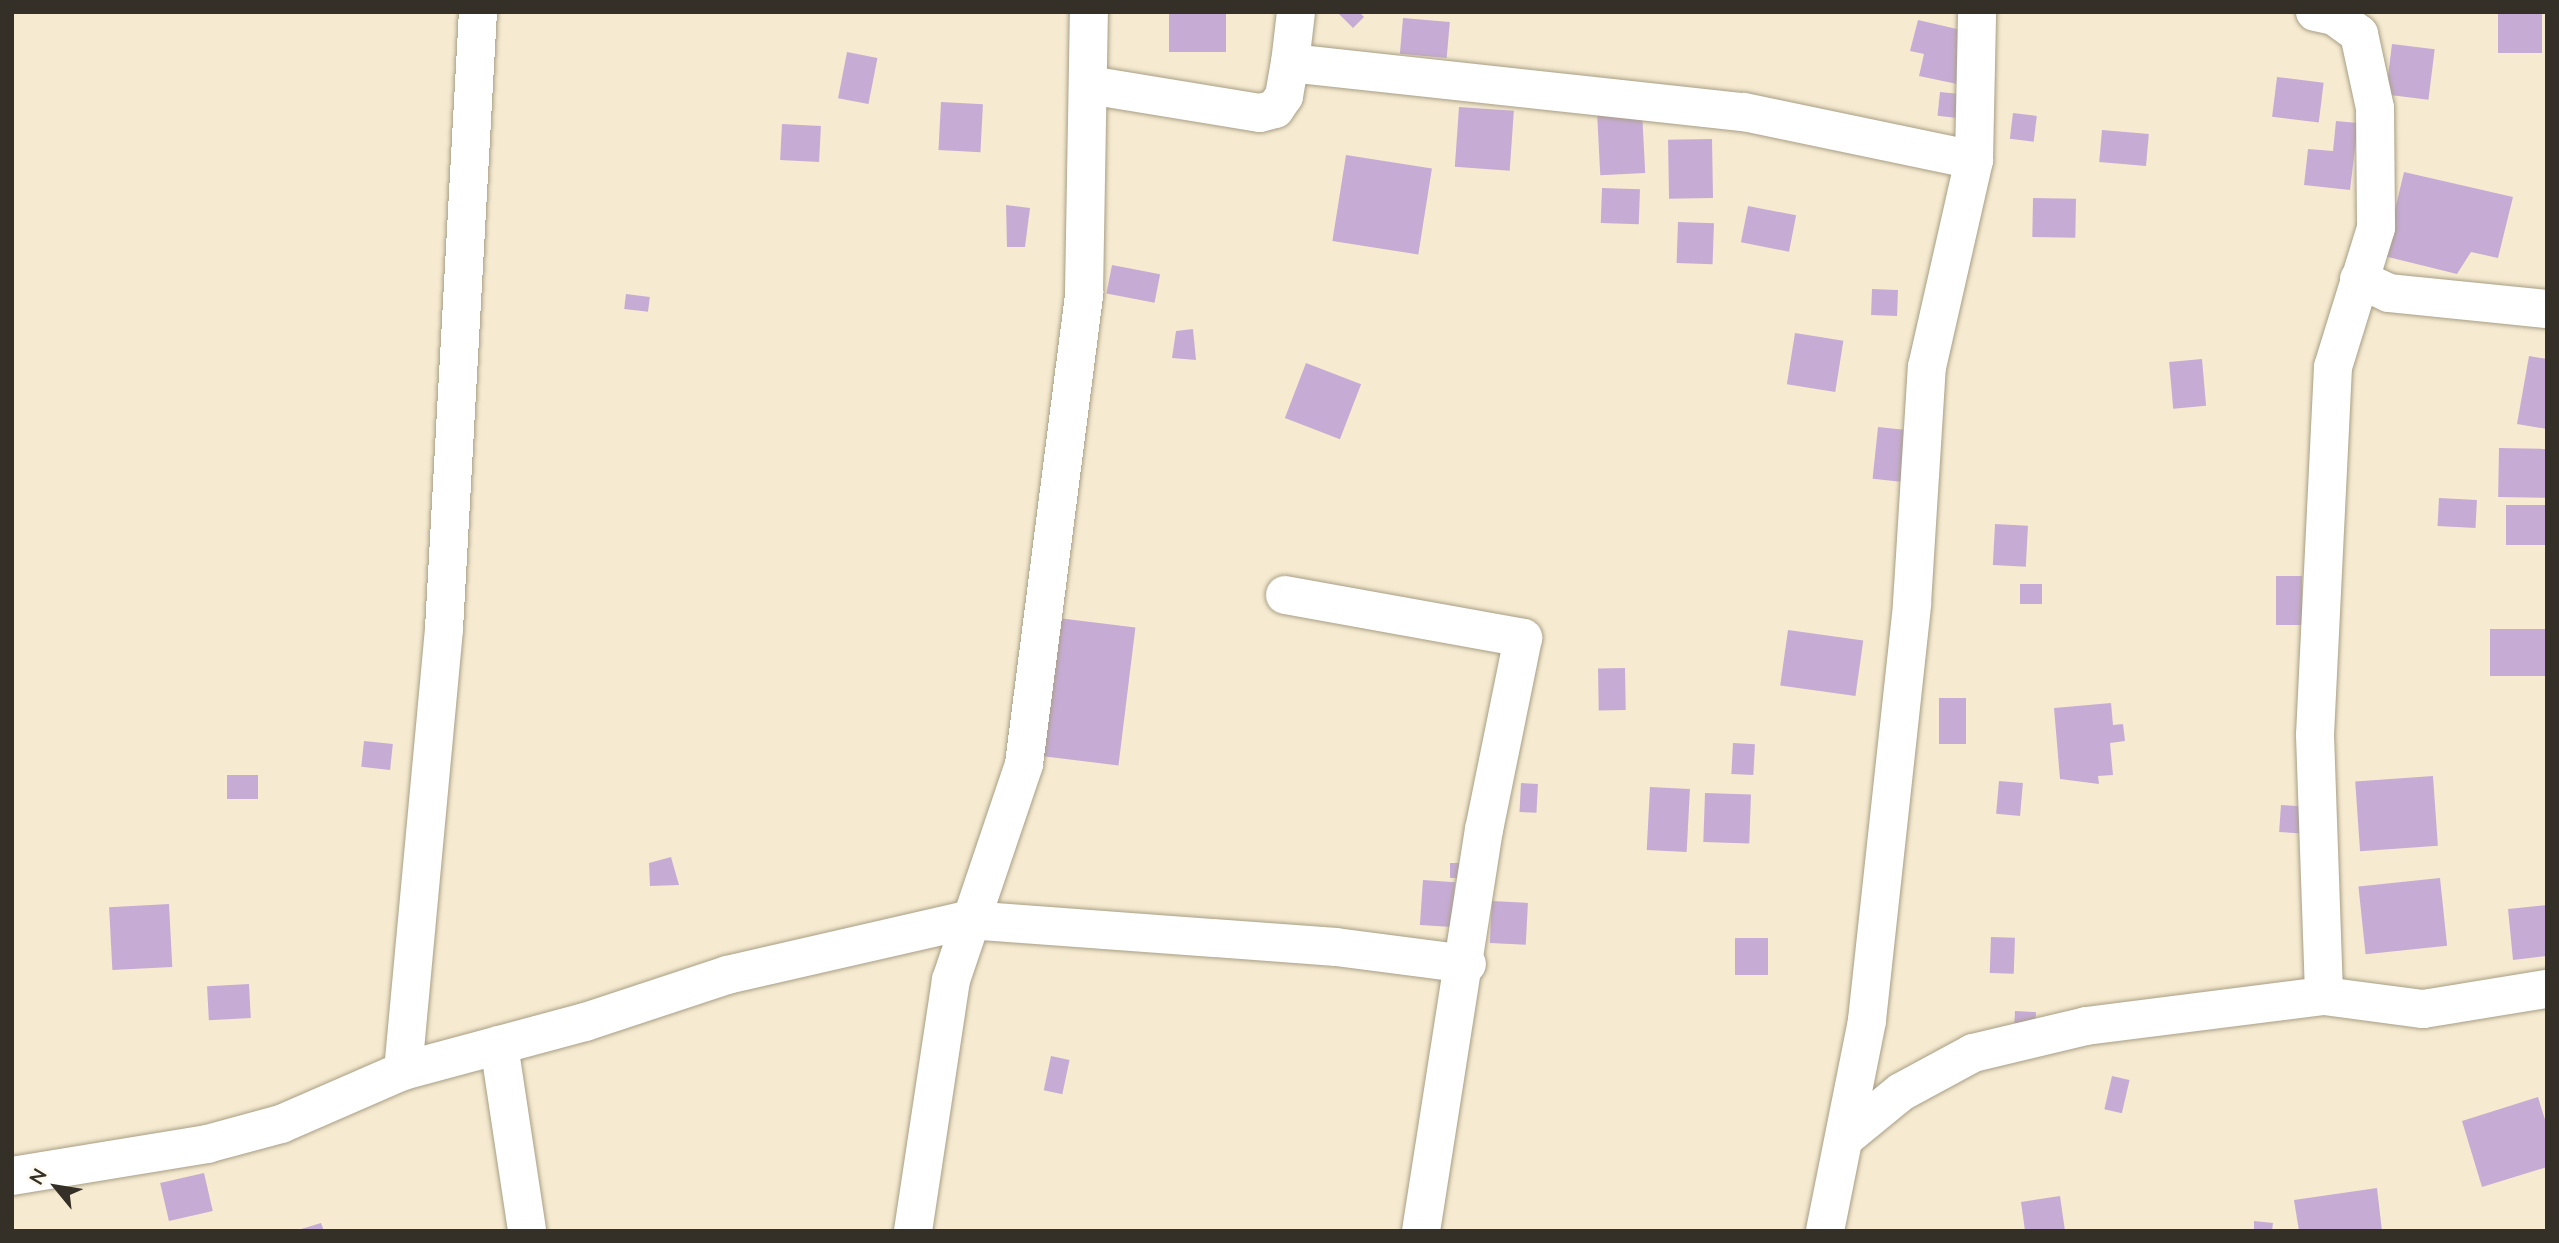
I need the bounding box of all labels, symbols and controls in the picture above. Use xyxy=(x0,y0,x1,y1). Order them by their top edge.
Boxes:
north arrow xyxy=(21,1152,91,1222)
text: N xyxy=(24,1164,51,1188)

